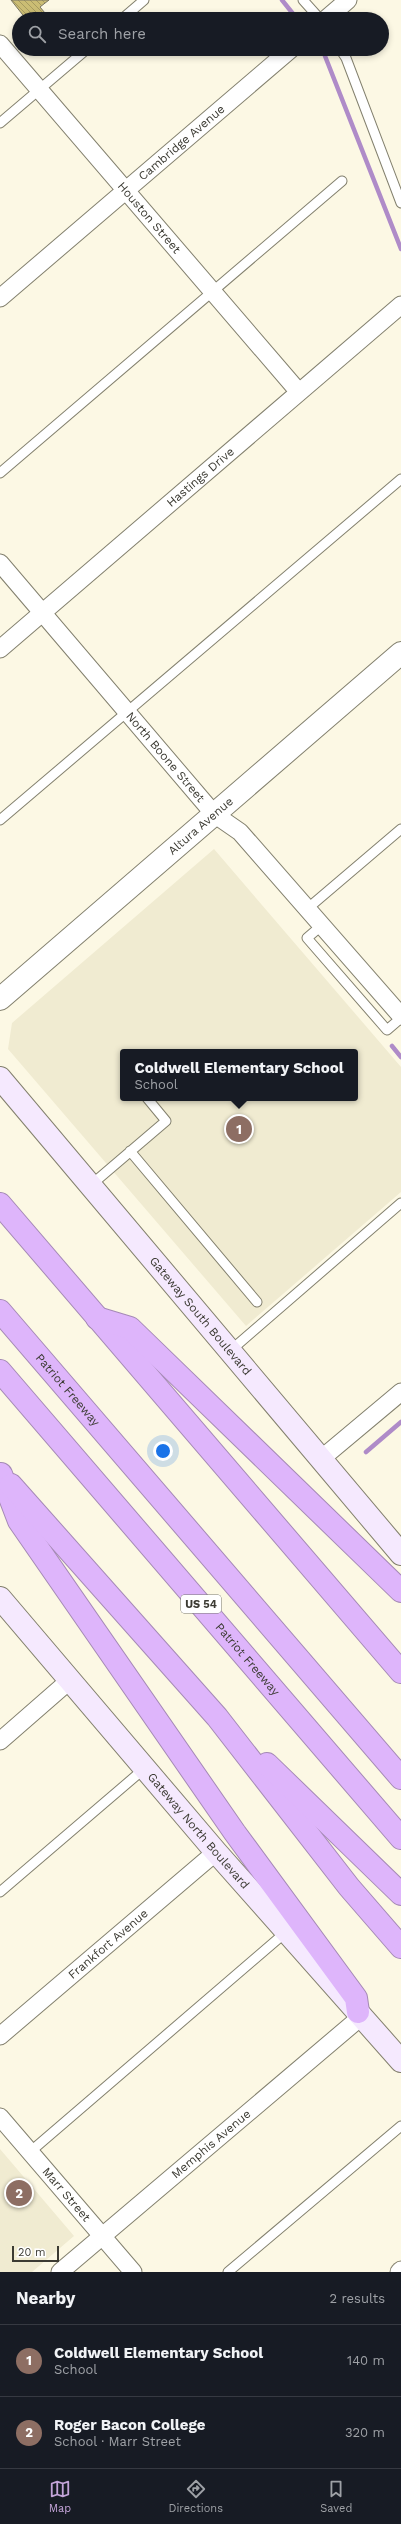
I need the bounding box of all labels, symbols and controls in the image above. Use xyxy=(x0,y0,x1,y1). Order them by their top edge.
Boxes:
search box xyxy=(12,12,389,56)
icon: search xyxy=(26,23,48,45)
text: Search here xyxy=(58,25,146,43)
street label: Cambridge Avenue xyxy=(136,102,228,183)
street label: Houston Street xyxy=(115,179,184,256)
street label: Hastings Drive xyxy=(164,444,237,510)
street label: North Boone Street xyxy=(123,709,208,805)
street label: Altura Avenue xyxy=(165,794,236,858)
popup xyxy=(120,1049,358,1101)
text: Coldwell Elementary School xyxy=(134,1059,344,1077)
text: School xyxy=(134,1077,178,1092)
pin: 1 xyxy=(226,1114,252,1144)
street label: Gateway South Boulevard xyxy=(147,1254,254,1378)
street label: Patriot Freeway xyxy=(33,1351,103,1430)
your location xyxy=(153,1441,173,1461)
road number: US 54 xyxy=(181,1595,221,1613)
street label: Patriot Freeway xyxy=(213,1620,283,1699)
street label: Gateway North Boulevard xyxy=(145,1770,252,1892)
street label: Frankfort Avenue xyxy=(65,1906,151,1982)
street label: Memphis Avenue xyxy=(169,2107,253,2181)
street label: Marr Street xyxy=(39,2165,93,2224)
pin: 2 xyxy=(6,2178,32,2208)
scale bar xyxy=(12,2244,59,2263)
text: 20 m xyxy=(18,2246,46,2259)
text: Nearby xyxy=(16,2288,75,2308)
text: 2 results xyxy=(330,2291,385,2306)
text: Coldwell Elementary School xyxy=(54,2344,263,2362)
text: 1 xyxy=(26,2353,32,2368)
text: 140 m xyxy=(347,2353,385,2368)
text: School xyxy=(54,2362,97,2377)
text: Roger Bacon College xyxy=(54,2416,205,2434)
text: 2 xyxy=(25,2425,33,2440)
text: 320 m xyxy=(345,2425,385,2440)
text: School · Marr Street xyxy=(54,2434,181,2449)
tab: Map xyxy=(49,2478,71,2515)
tab: Directions xyxy=(169,2478,223,2515)
tab: Saved xyxy=(320,2478,352,2515)

